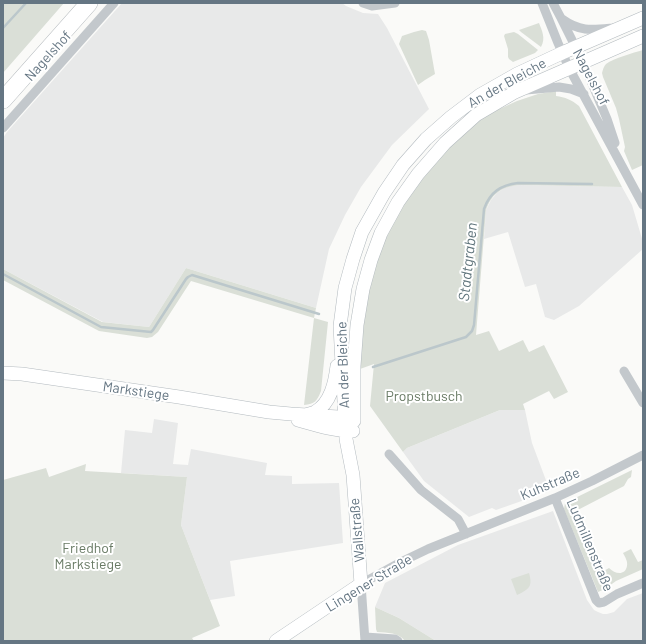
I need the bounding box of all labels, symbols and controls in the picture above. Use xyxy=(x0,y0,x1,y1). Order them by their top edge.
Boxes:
street label: Nagelshof xyxy=(21,28,75,84)
street label: Nagelshof xyxy=(569,46,613,108)
street label: An der Bleiche xyxy=(465,55,549,111)
water label: Stadtgraben xyxy=(455,222,481,302)
street label: An der Bleiche xyxy=(333,321,353,409)
street label: Markstiege xyxy=(102,378,170,404)
park label: Propstbusch xyxy=(385,388,463,404)
street label: Kuhstraße xyxy=(518,464,582,504)
street label: Ludmillenstraße xyxy=(563,496,617,594)
street label: Wallstraße xyxy=(346,497,368,563)
park label: Friedhof Markstiege xyxy=(54,540,122,572)
street label: Lingener Straße xyxy=(323,551,415,615)

